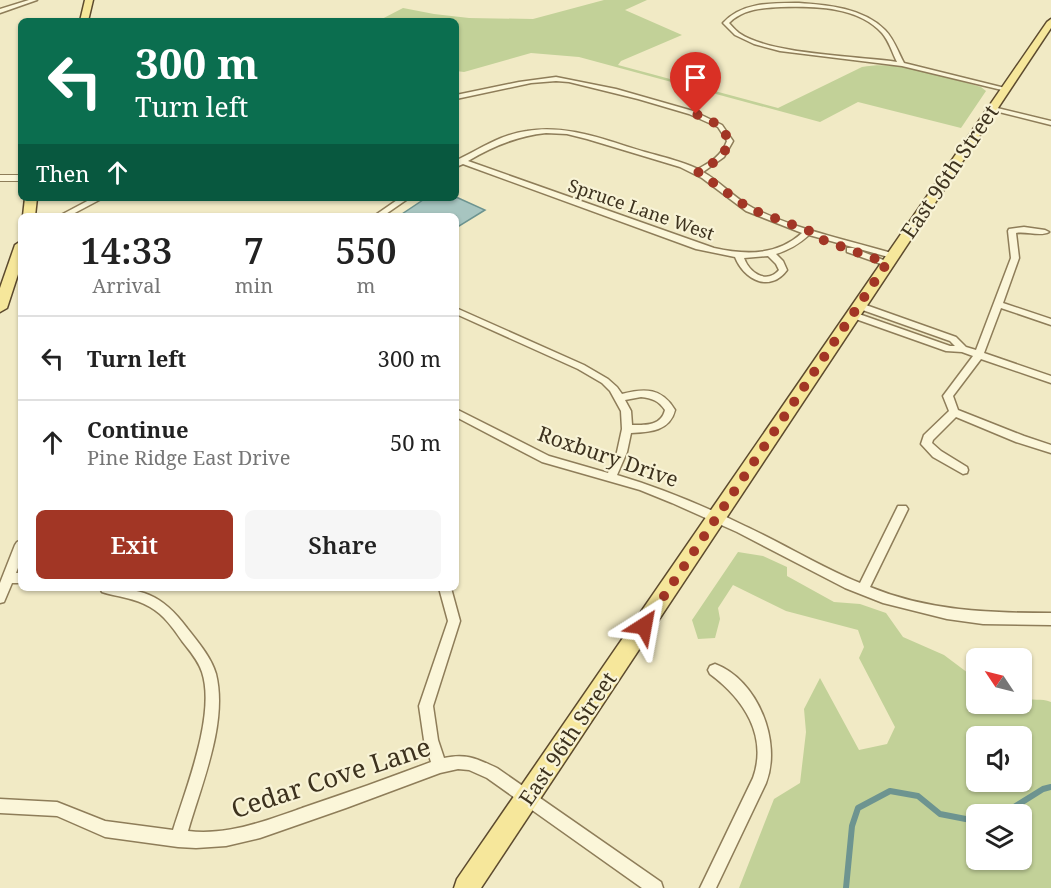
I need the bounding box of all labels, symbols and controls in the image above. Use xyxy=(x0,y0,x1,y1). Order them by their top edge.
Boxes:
text: 300 m xyxy=(135,34,259,91)
icon: left xyxy=(36,42,114,120)
pin xyxy=(670,52,721,114)
icon: arrive xyxy=(679,61,712,94)
text: Turn left xyxy=(135,88,248,125)
street label: East 96th Street xyxy=(894,99,1004,244)
icon: ahead xyxy=(101,156,134,189)
text: Then xyxy=(36,158,89,188)
street label: Spruce Lane West xyxy=(565,173,718,245)
text: 14:33 xyxy=(81,226,172,275)
text: 7 xyxy=(244,226,264,275)
text: 550 xyxy=(336,226,396,275)
text: Arrival xyxy=(92,272,161,299)
text: min xyxy=(235,272,273,299)
text: m xyxy=(357,272,375,299)
icon: left xyxy=(36,342,69,375)
text: Turn left xyxy=(87,343,186,373)
text: 300 m xyxy=(378,343,441,373)
text: Continue xyxy=(87,414,189,444)
street label: Roxbury Drive xyxy=(534,419,682,493)
icon: ahead xyxy=(36,426,69,459)
text: 50 m xyxy=(390,427,441,457)
text: Pine Ridge East Drive xyxy=(87,444,290,471)
button: Exit xyxy=(36,510,233,579)
button: Share xyxy=(245,510,441,579)
position arrow xyxy=(612,594,676,658)
north arrow xyxy=(966,648,1032,714)
map controls xyxy=(966,648,1032,870)
street label: East 96th Street xyxy=(512,666,622,811)
button: sound xyxy=(966,726,1032,792)
street label: Cedar Cove Lane xyxy=(226,728,435,826)
button: layers xyxy=(966,804,1032,870)

